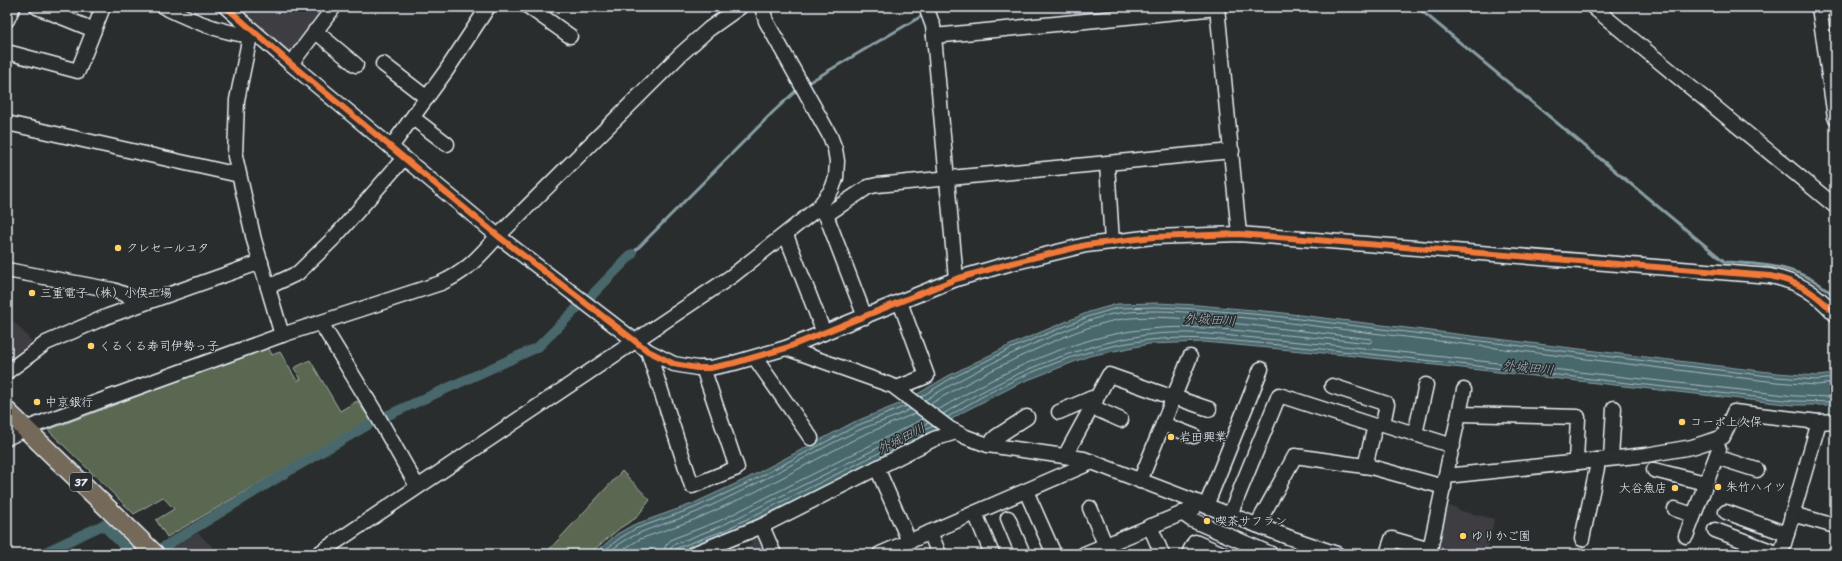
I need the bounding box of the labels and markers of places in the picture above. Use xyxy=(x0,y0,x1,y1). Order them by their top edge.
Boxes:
place label: クレセールユタ xyxy=(126,237,209,259)
marker: クレセールユタ xyxy=(113,243,123,253)
place label: 三重電子（株）小俣工場 xyxy=(40,282,172,304)
marker: 三重電子（株）小俣工場 xyxy=(27,288,37,298)
place label: くるくる寿司伊勢っ子 xyxy=(99,335,219,357)
marker: くるくる寿司伊勢っ子 xyxy=(86,341,96,351)
place label: 中京銀行 xyxy=(45,391,93,413)
marker: 中京銀行 xyxy=(32,397,42,407)
place label: コーポ上久保 xyxy=(1690,411,1762,433)
marker: コーポ上久保 xyxy=(1677,417,1687,427)
place label: 岩田興業 xyxy=(1179,426,1227,448)
marker: 岩田興業 xyxy=(1166,432,1176,442)
place label: 朱竹ハイツ xyxy=(1726,476,1786,498)
place label: 大谷魚店 xyxy=(1619,477,1667,499)
marker: 朱竹ハイツ xyxy=(1713,482,1723,492)
marker: 大谷魚店 xyxy=(1670,483,1680,493)
place label: 喫茶サフラン xyxy=(1215,510,1287,532)
marker: 喫茶サフラン xyxy=(1202,516,1212,526)
place label: ゆりかご園 xyxy=(1471,525,1531,547)
marker: ゆりかご園 xyxy=(1458,531,1468,541)

